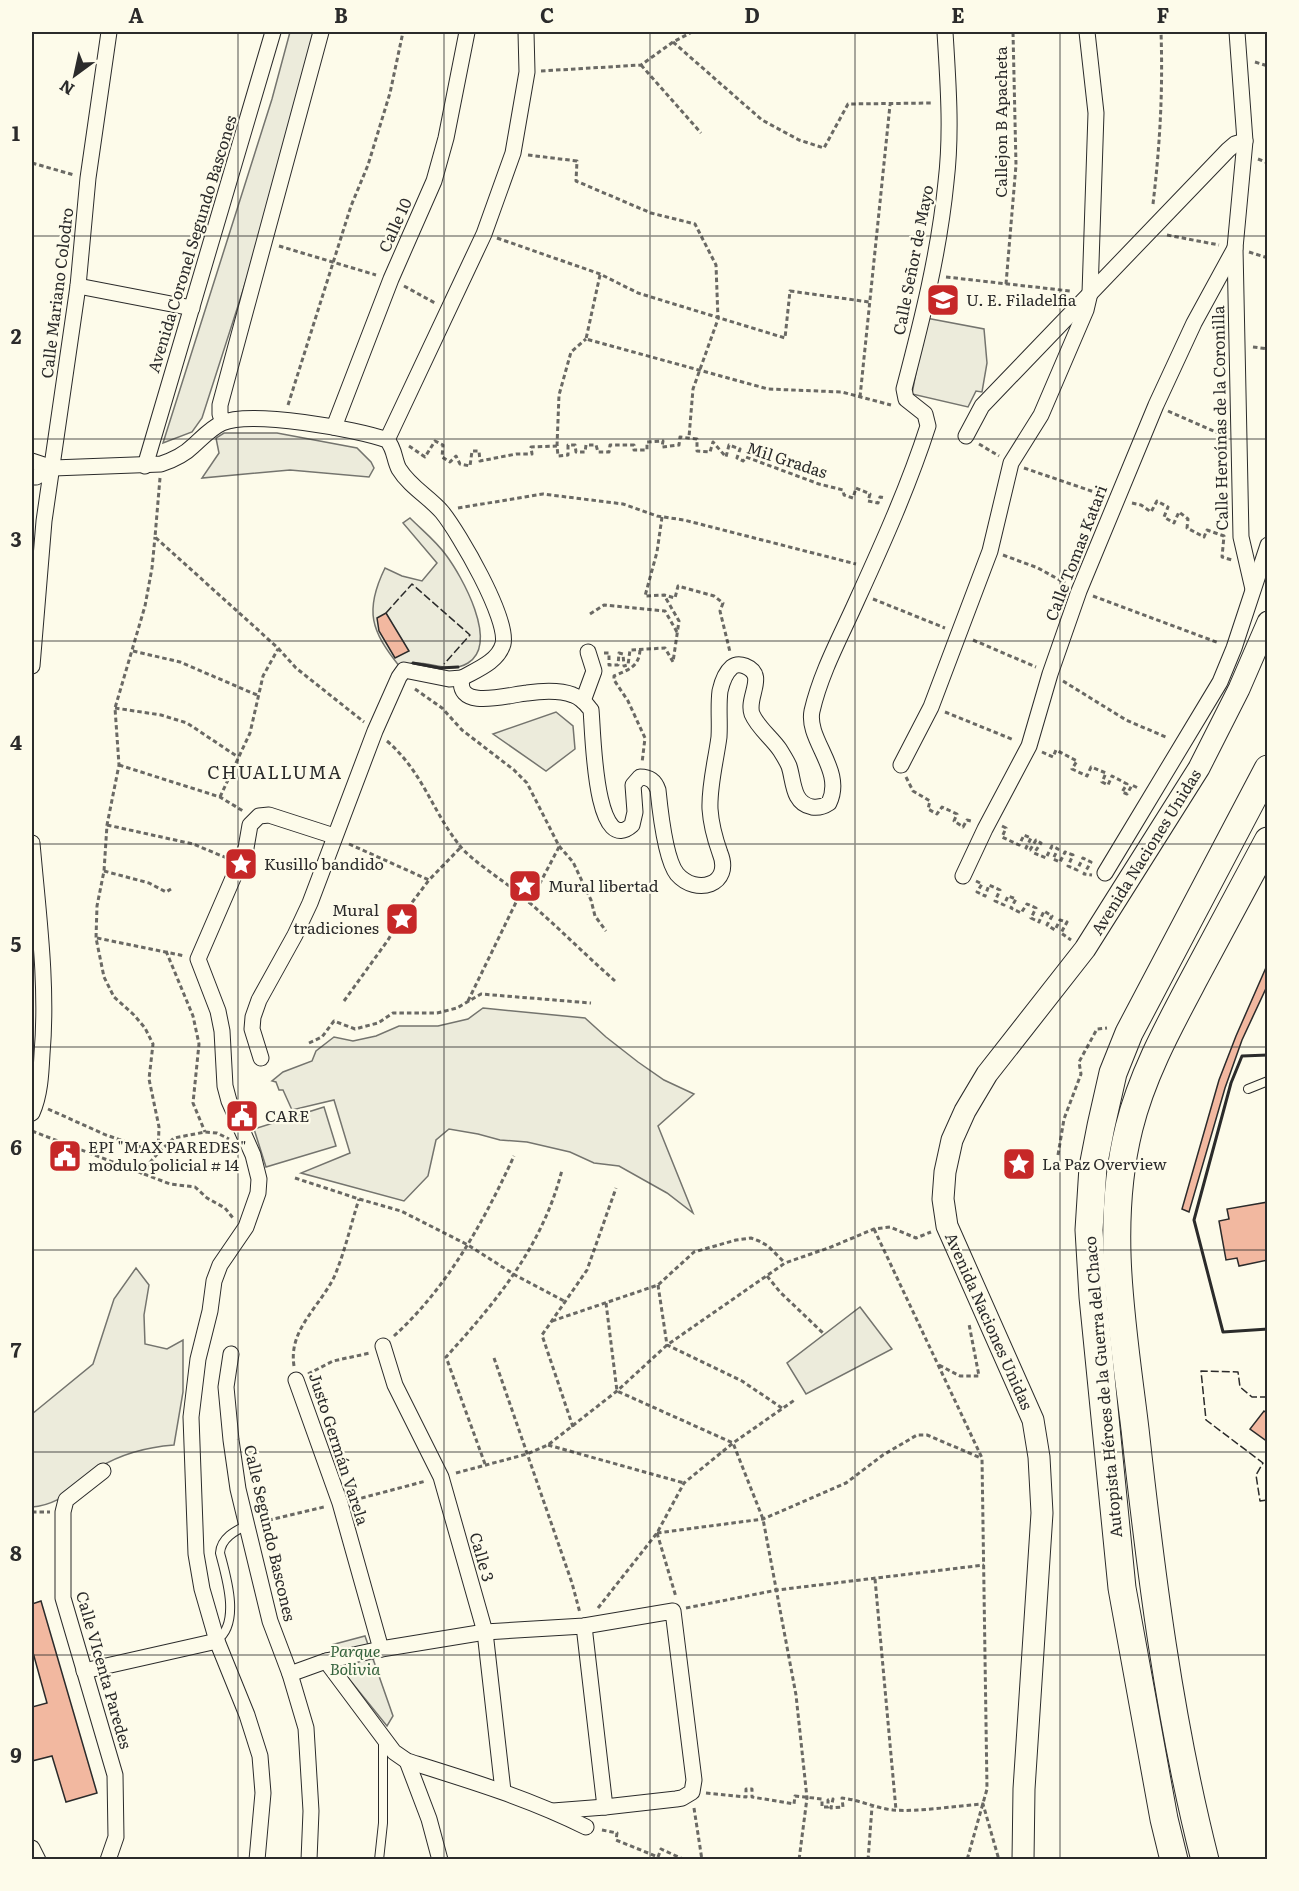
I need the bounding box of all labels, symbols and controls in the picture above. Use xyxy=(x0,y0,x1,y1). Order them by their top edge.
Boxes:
text: A xyxy=(128,0,144,29)
text: B xyxy=(334,0,348,29)
text: C xyxy=(540,0,554,29)
text: D xyxy=(744,0,760,29)
text: E xyxy=(951,0,965,29)
text: F xyxy=(1157,0,1170,29)
north arrow xyxy=(45,45,105,105)
street label: Callejon B Apacheta xyxy=(988,46,1012,198)
text: N xyxy=(54,75,78,102)
street label: Avenida Coronel Segundo Bascones xyxy=(140,112,242,375)
text: 1 xyxy=(12,117,20,147)
street label: Calle Señor de Mayo xyxy=(886,183,938,337)
street label: Calle 10 xyxy=(371,193,417,256)
street label: Calle Mariano Colodro xyxy=(34,206,78,380)
school or university icon: U. E. Filadelfia xyxy=(925,282,961,318)
place label: U. E. Filadelfia xyxy=(966,287,1077,311)
street label: Calle Heroínas de la Coronilla xyxy=(1205,305,1233,531)
text: 2 xyxy=(11,320,22,350)
street label: Mil Gradas xyxy=(744,435,831,483)
street label: Calle Tomas Katari xyxy=(1038,481,1112,624)
text: 3 xyxy=(10,523,22,553)
text: 4 xyxy=(10,726,22,756)
district label: CHUALLUMA xyxy=(207,758,343,785)
street label: Avenida Naciones Unidas xyxy=(1084,764,1206,939)
place icon: Kusillo bandido xyxy=(223,846,259,882)
place label: Kusillo bandido xyxy=(264,851,384,875)
place icon: Mural libertad xyxy=(507,868,543,904)
place label: Mural libertad xyxy=(548,873,659,897)
place label: Mural tradiciones xyxy=(293,897,379,939)
place icon: Mural tradiciones xyxy=(384,901,420,937)
text: 5 xyxy=(11,928,22,958)
public building icon: CARE xyxy=(224,1098,260,1134)
place label: CARE xyxy=(265,1103,309,1127)
text: 6 xyxy=(10,1131,22,1161)
place label: EPI "MAX PAREDES" modulo policial # 14 xyxy=(88,1134,246,1176)
public building icon: EPI "MAX PAREDES" modulo policial # 14 xyxy=(47,1138,83,1174)
place icon: La Paz Overview xyxy=(1001,1146,1037,1182)
place label: La Paz Overview xyxy=(1042,1151,1167,1175)
street label: Avenida Naciones Unidas xyxy=(940,1228,1040,1413)
street label: Autopista Héroes de la Guerra del Chaco xyxy=(1077,1235,1127,1539)
text: 7 xyxy=(11,1334,22,1364)
street label: Justo Germán Varela xyxy=(304,1369,376,1528)
street label: Calle Segundo Bascones xyxy=(239,1442,303,1623)
street label: Calle 3 xyxy=(464,1529,501,1584)
text: 8 xyxy=(10,1537,22,1567)
street label: Calle VIcenta Paredes xyxy=(71,1588,139,1751)
park label: Parque Bolivia xyxy=(330,1638,381,1680)
text: 9 xyxy=(10,1739,22,1769)

